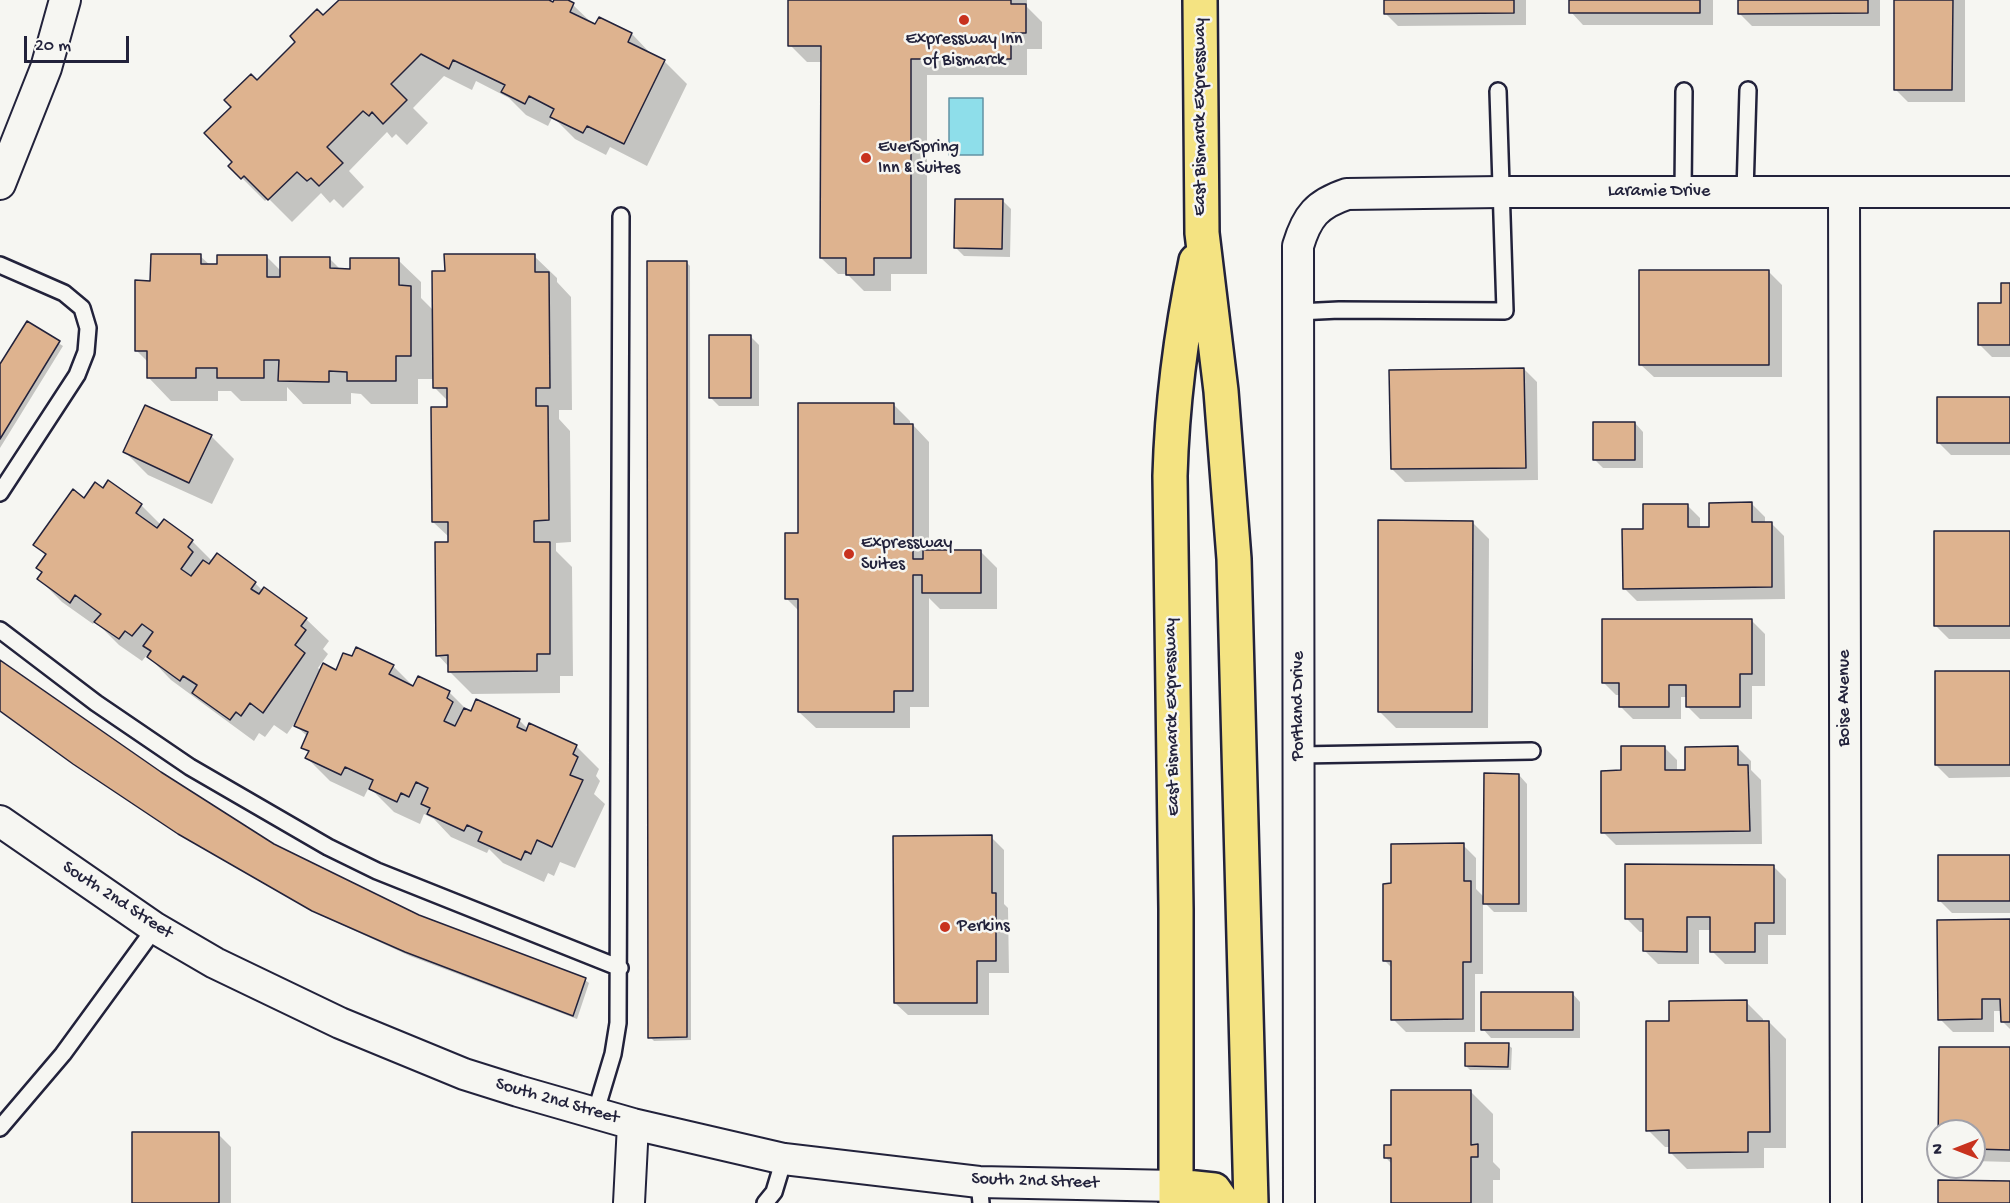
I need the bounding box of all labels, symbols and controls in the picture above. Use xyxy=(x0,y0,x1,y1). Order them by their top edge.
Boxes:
marker: Expressway Inn of Bismarck xyxy=(957,13,971,27)
street label: East Bismarck Expressway xyxy=(1190,18,1212,216)
scale bar xyxy=(27,24,132,62)
place label: Expressway Inn of Bismarck xyxy=(906,29,1022,72)
text: 20 m xyxy=(35,36,71,57)
place label: EverSpring Inn & Suites xyxy=(878,137,960,180)
marker: EverSpring Inn & Suites xyxy=(859,151,873,165)
street label: Laramie Drive xyxy=(1608,181,1710,203)
place label: Expressway Suites xyxy=(861,533,952,576)
marker: Expressway Suites xyxy=(842,547,856,561)
street label: East Bismarck Expressway xyxy=(1160,618,1186,816)
street label: Boise Avenue xyxy=(1834,650,1856,746)
street label: Portland Drive xyxy=(1288,651,1310,761)
street label: South 2nd Street xyxy=(58,857,176,945)
place label: Perkins xyxy=(957,916,1010,938)
marker: Perkins xyxy=(938,920,952,934)
street label: South 2nd Street xyxy=(493,1074,621,1130)
north arrow xyxy=(1926,1119,1986,1179)
text: N xyxy=(1930,1144,1949,1154)
street label: South 2nd Street xyxy=(971,1169,1099,1195)

